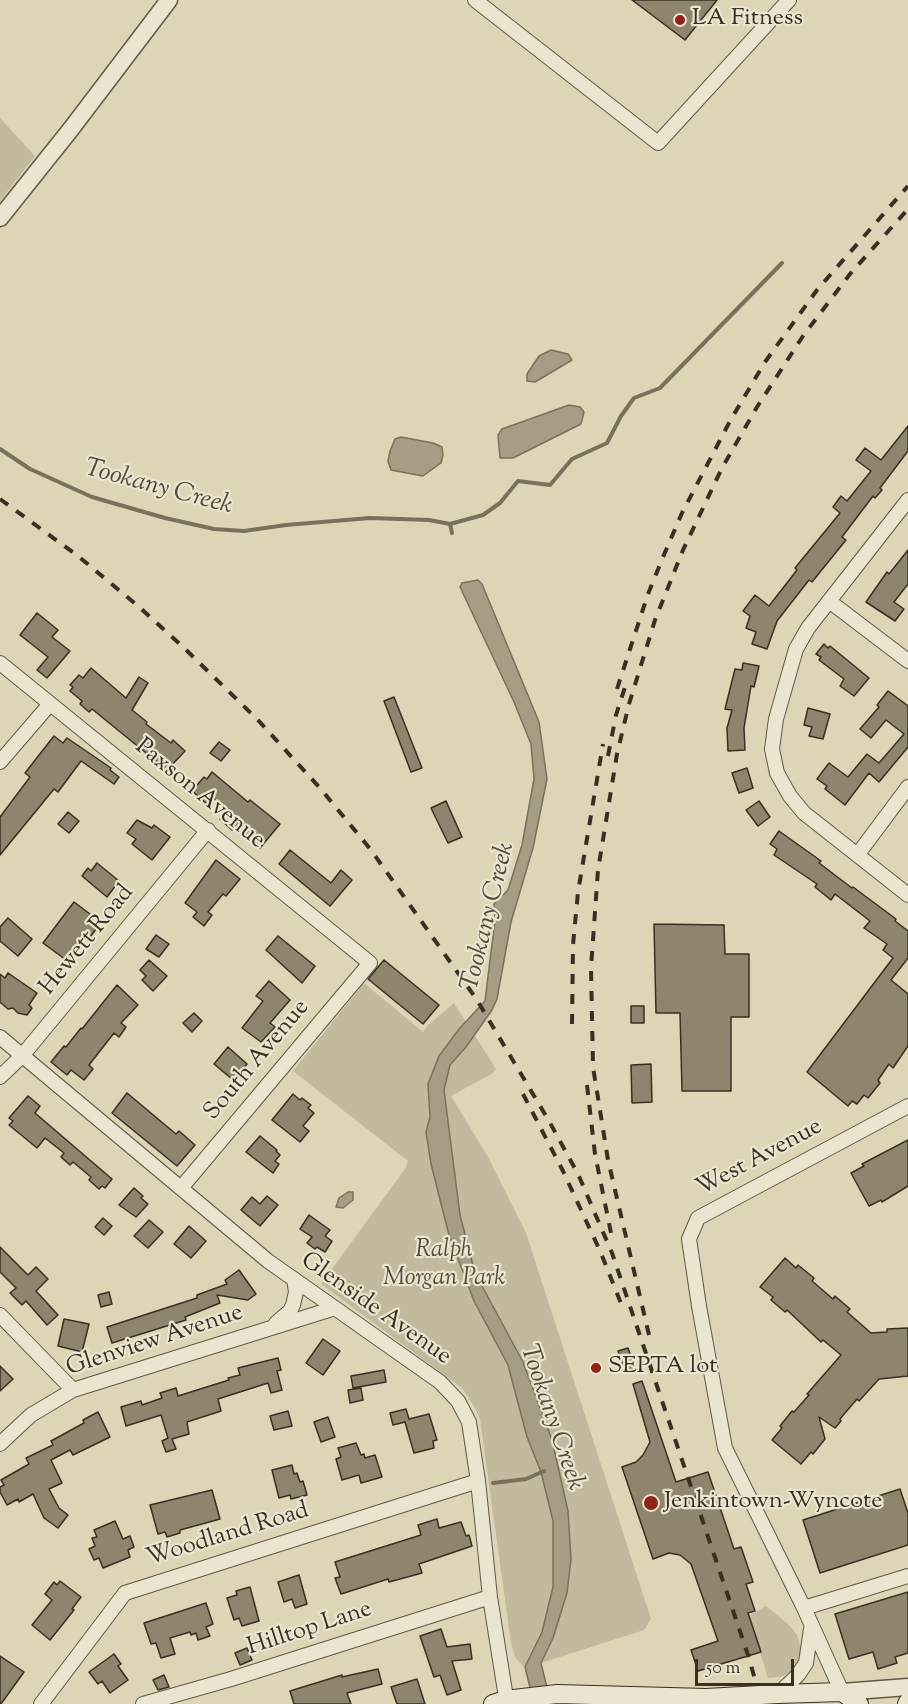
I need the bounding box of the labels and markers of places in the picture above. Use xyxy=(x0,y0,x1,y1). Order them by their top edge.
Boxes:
place label: LA Fitness xyxy=(692,6,803,34)
marker: LA Fitness xyxy=(673,13,687,27)
place label: SEPTA lot xyxy=(608,1354,717,1382)
marker: SEPTA lot xyxy=(589,1361,603,1375)
place label: Jenkintown-Wyncote xyxy=(664,1489,882,1517)
marker: Jenkintown-Wyncote xyxy=(642,1494,660,1512)

